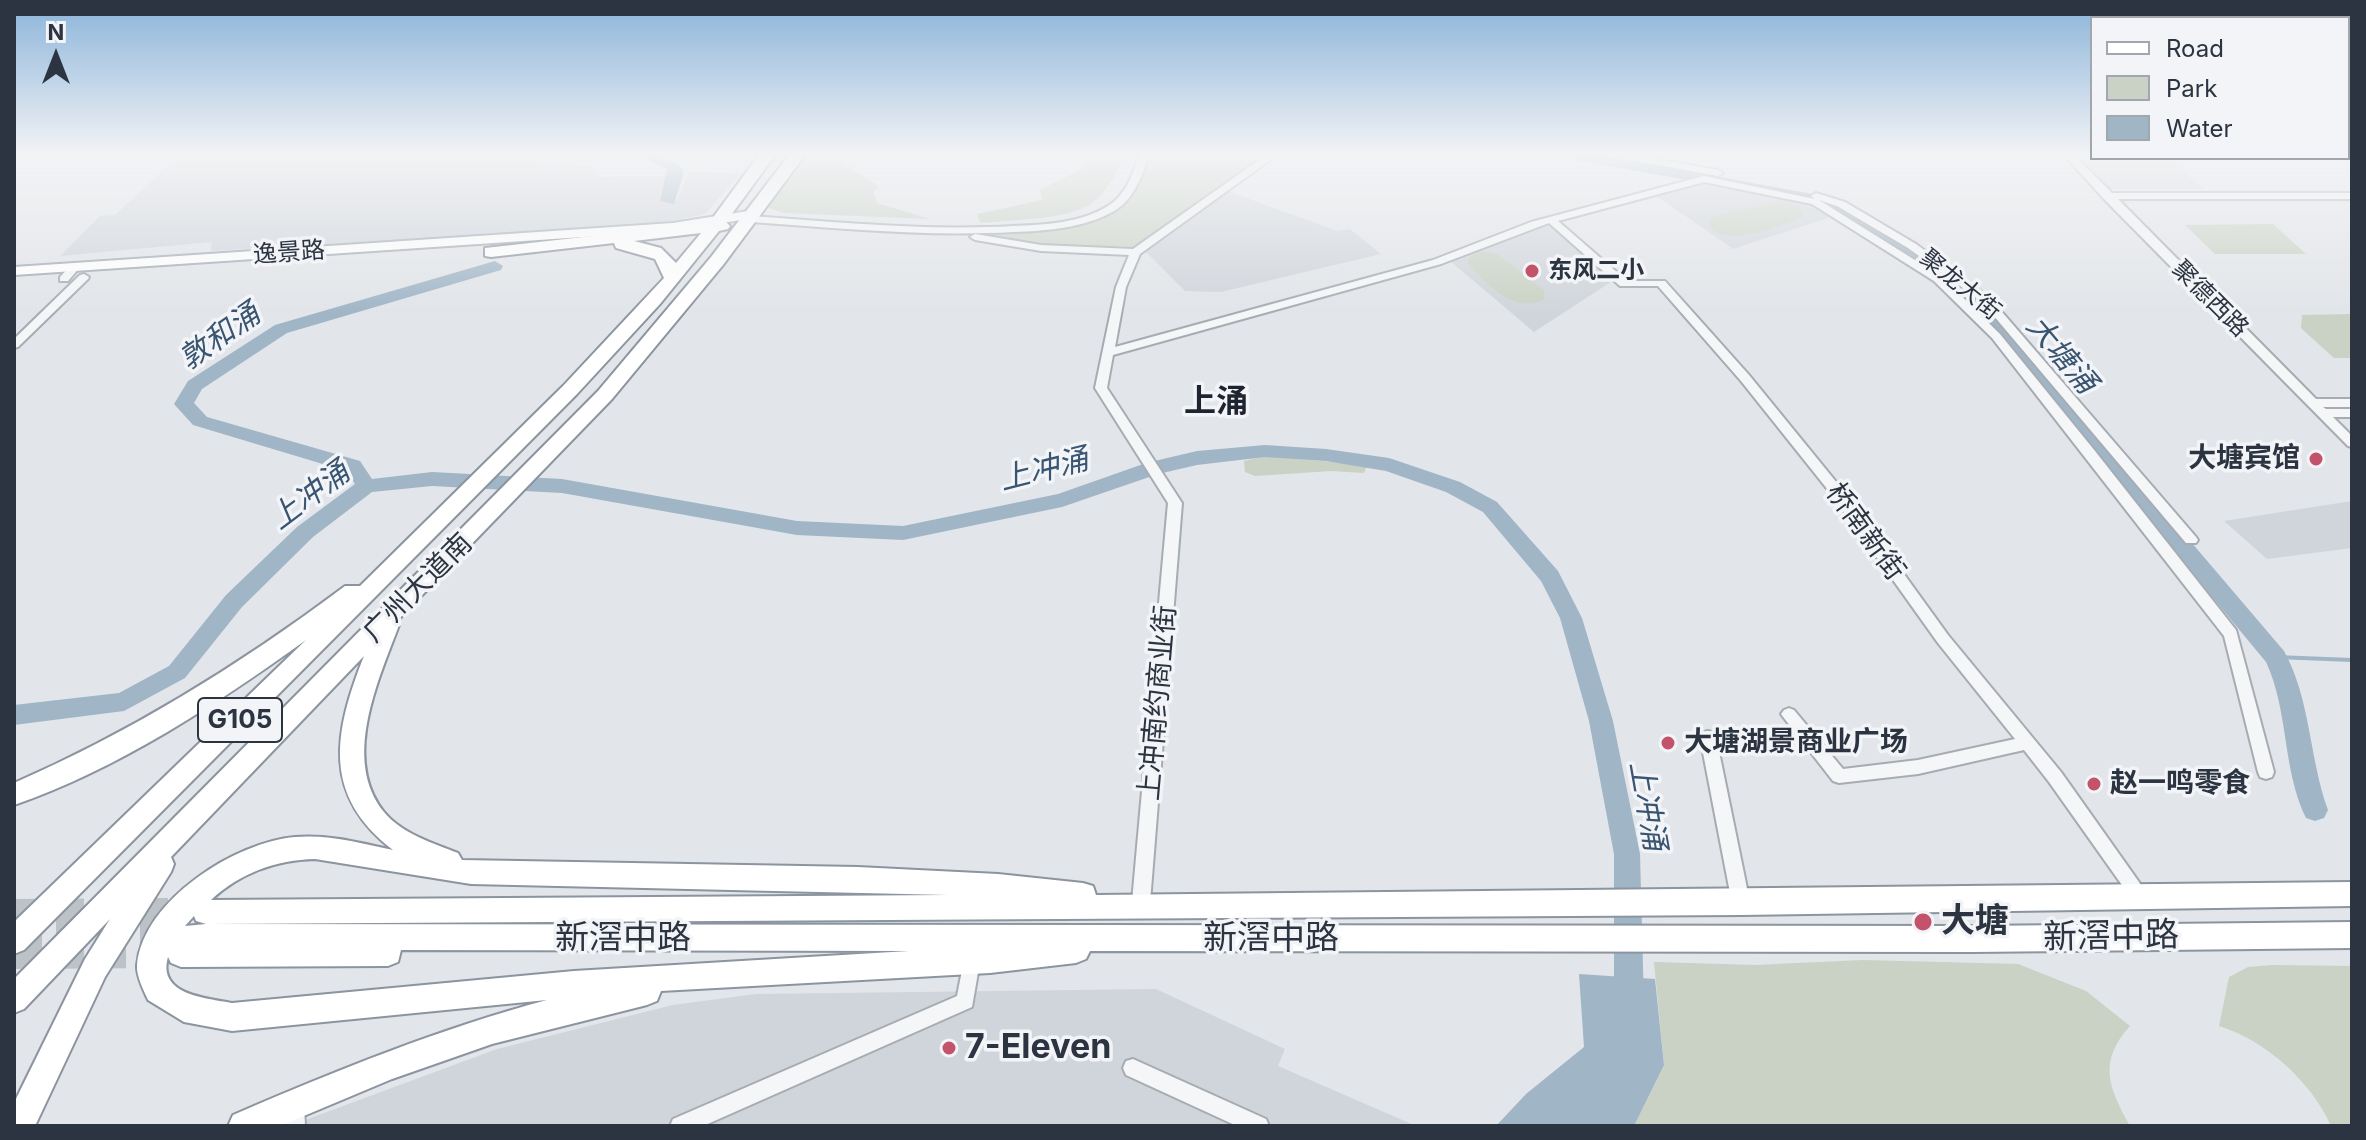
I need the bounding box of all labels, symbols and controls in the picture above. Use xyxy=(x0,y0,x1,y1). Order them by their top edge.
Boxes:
north arrow xyxy=(16,16,96,96)
legend xyxy=(2090,16,2350,160)
text: N xyxy=(48,19,64,45)
text: Road xyxy=(2166,34,2224,63)
text: Park xyxy=(2166,74,2217,103)
text: Water xyxy=(2166,114,2233,143)
street label: 逸景路 xyxy=(252,236,326,270)
street label: 聚龙大街 xyxy=(1914,244,2006,326)
street label: 聚德西路 xyxy=(2166,255,2254,343)
place label: 东风二小 xyxy=(1548,257,1644,285)
marker: 东风二小 xyxy=(1523,262,1541,280)
water label: 敦和涌 xyxy=(173,296,267,378)
water label: 大塘涌 xyxy=(2018,309,2104,401)
district label: 上涌 xyxy=(1184,383,1248,421)
water label: 上冲涌 xyxy=(996,442,1092,498)
place label: 大塘宾馆 xyxy=(2188,442,2300,476)
marker: 大塘宾馆 xyxy=(2307,450,2325,468)
water label: 上冲涌 xyxy=(263,455,357,537)
street label: 桥南新街 xyxy=(1818,477,1912,587)
street label: 广州大道南 xyxy=(357,527,479,649)
street label: 上冲南约商业街 xyxy=(1133,604,1183,802)
road number: G105 xyxy=(198,698,282,742)
place label: 大塘湖景商业广场 xyxy=(1684,726,1908,760)
marker: 大塘湖景商业广场 xyxy=(1659,734,1677,752)
water label: 上冲涌 xyxy=(1621,759,1673,853)
place label: 赵一鸣零食 xyxy=(2110,767,2250,801)
marker: 赵一鸣零食 xyxy=(2085,775,2103,793)
place label: 大塘 xyxy=(1941,902,2009,942)
marker: 大塘 xyxy=(1912,911,1934,933)
street label: 新滘中路 xyxy=(2043,915,2179,959)
street label: 新滘中路 xyxy=(555,919,691,959)
street label: 新滘中路 xyxy=(1203,919,1339,959)
place label: 7-Eleven xyxy=(965,1028,1111,1068)
marker: 7-Eleven xyxy=(940,1039,958,1057)

